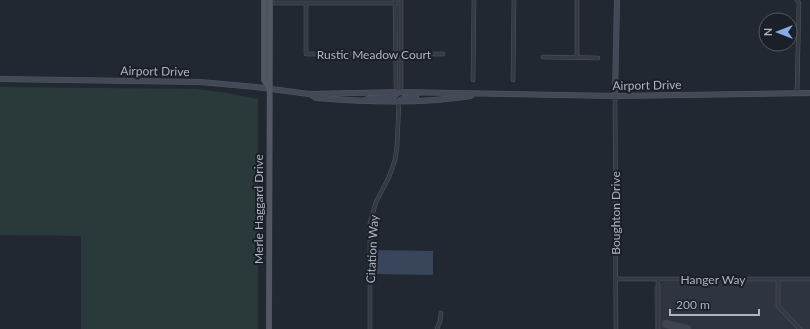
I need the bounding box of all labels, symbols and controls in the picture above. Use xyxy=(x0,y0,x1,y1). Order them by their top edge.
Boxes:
north arrow xyxy=(758,12,798,52)
text: N xyxy=(761,28,774,36)
street label: Rustic Meadow Court xyxy=(317,47,432,62)
street label: Airport Drive xyxy=(120,63,190,79)
street label: Airport Drive xyxy=(612,77,682,93)
street label: Merle Haggard Drive xyxy=(251,154,266,264)
street label: Boughton Drive xyxy=(608,171,623,255)
street label: Citation Way xyxy=(363,214,381,284)
street label: Hanger Way xyxy=(681,272,746,287)
scale bar xyxy=(670,291,759,317)
text: 200 m xyxy=(676,297,710,312)

